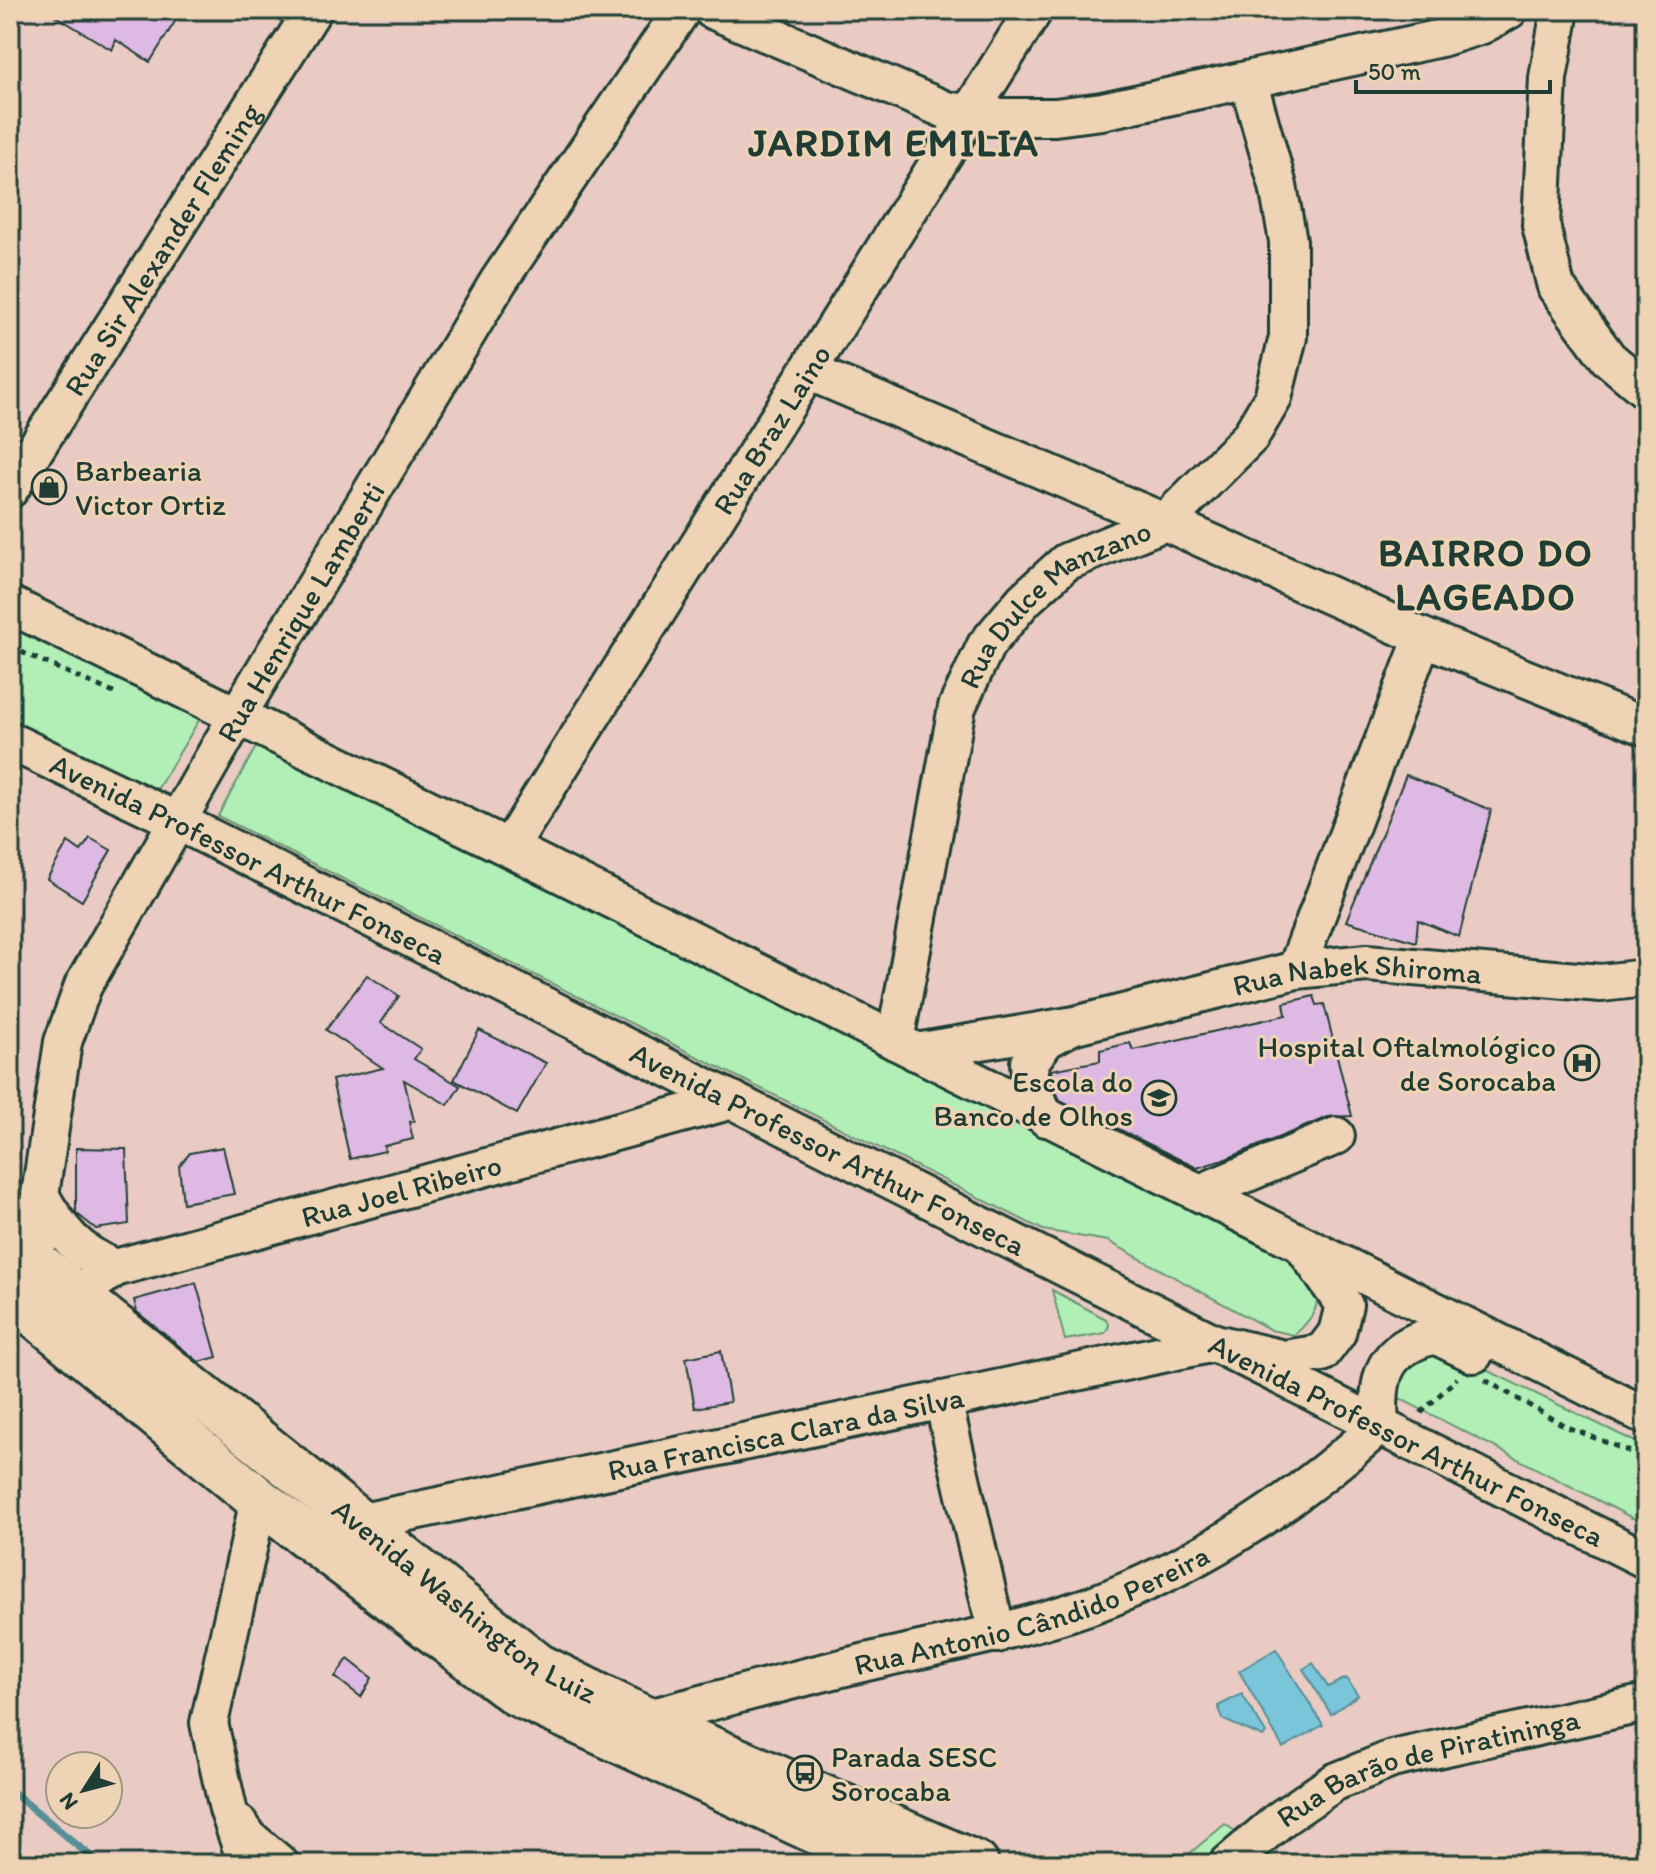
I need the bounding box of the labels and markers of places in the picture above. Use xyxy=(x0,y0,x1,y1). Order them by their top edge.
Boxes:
place label: Barbearia Victor Ortiz xyxy=(75,452,226,523)
shop icon: Barbearia Victor Ortiz xyxy=(30,468,68,506)
place label: Hospital Oftalmológico de Sorocaba xyxy=(1257,1028,1556,1099)
hospital icon: Hospital Oftalmológico de Sorocaba xyxy=(1563,1044,1601,1082)
place label: Escola do Banco de Olhos xyxy=(933,1063,1133,1134)
school or university icon: Escola do Banco de Olhos xyxy=(1140,1079,1178,1117)
place label: Parada SESC Sorocaba xyxy=(831,1738,997,1809)
bus stop icon: Parada SESC Sorocaba xyxy=(786,1754,824,1792)

